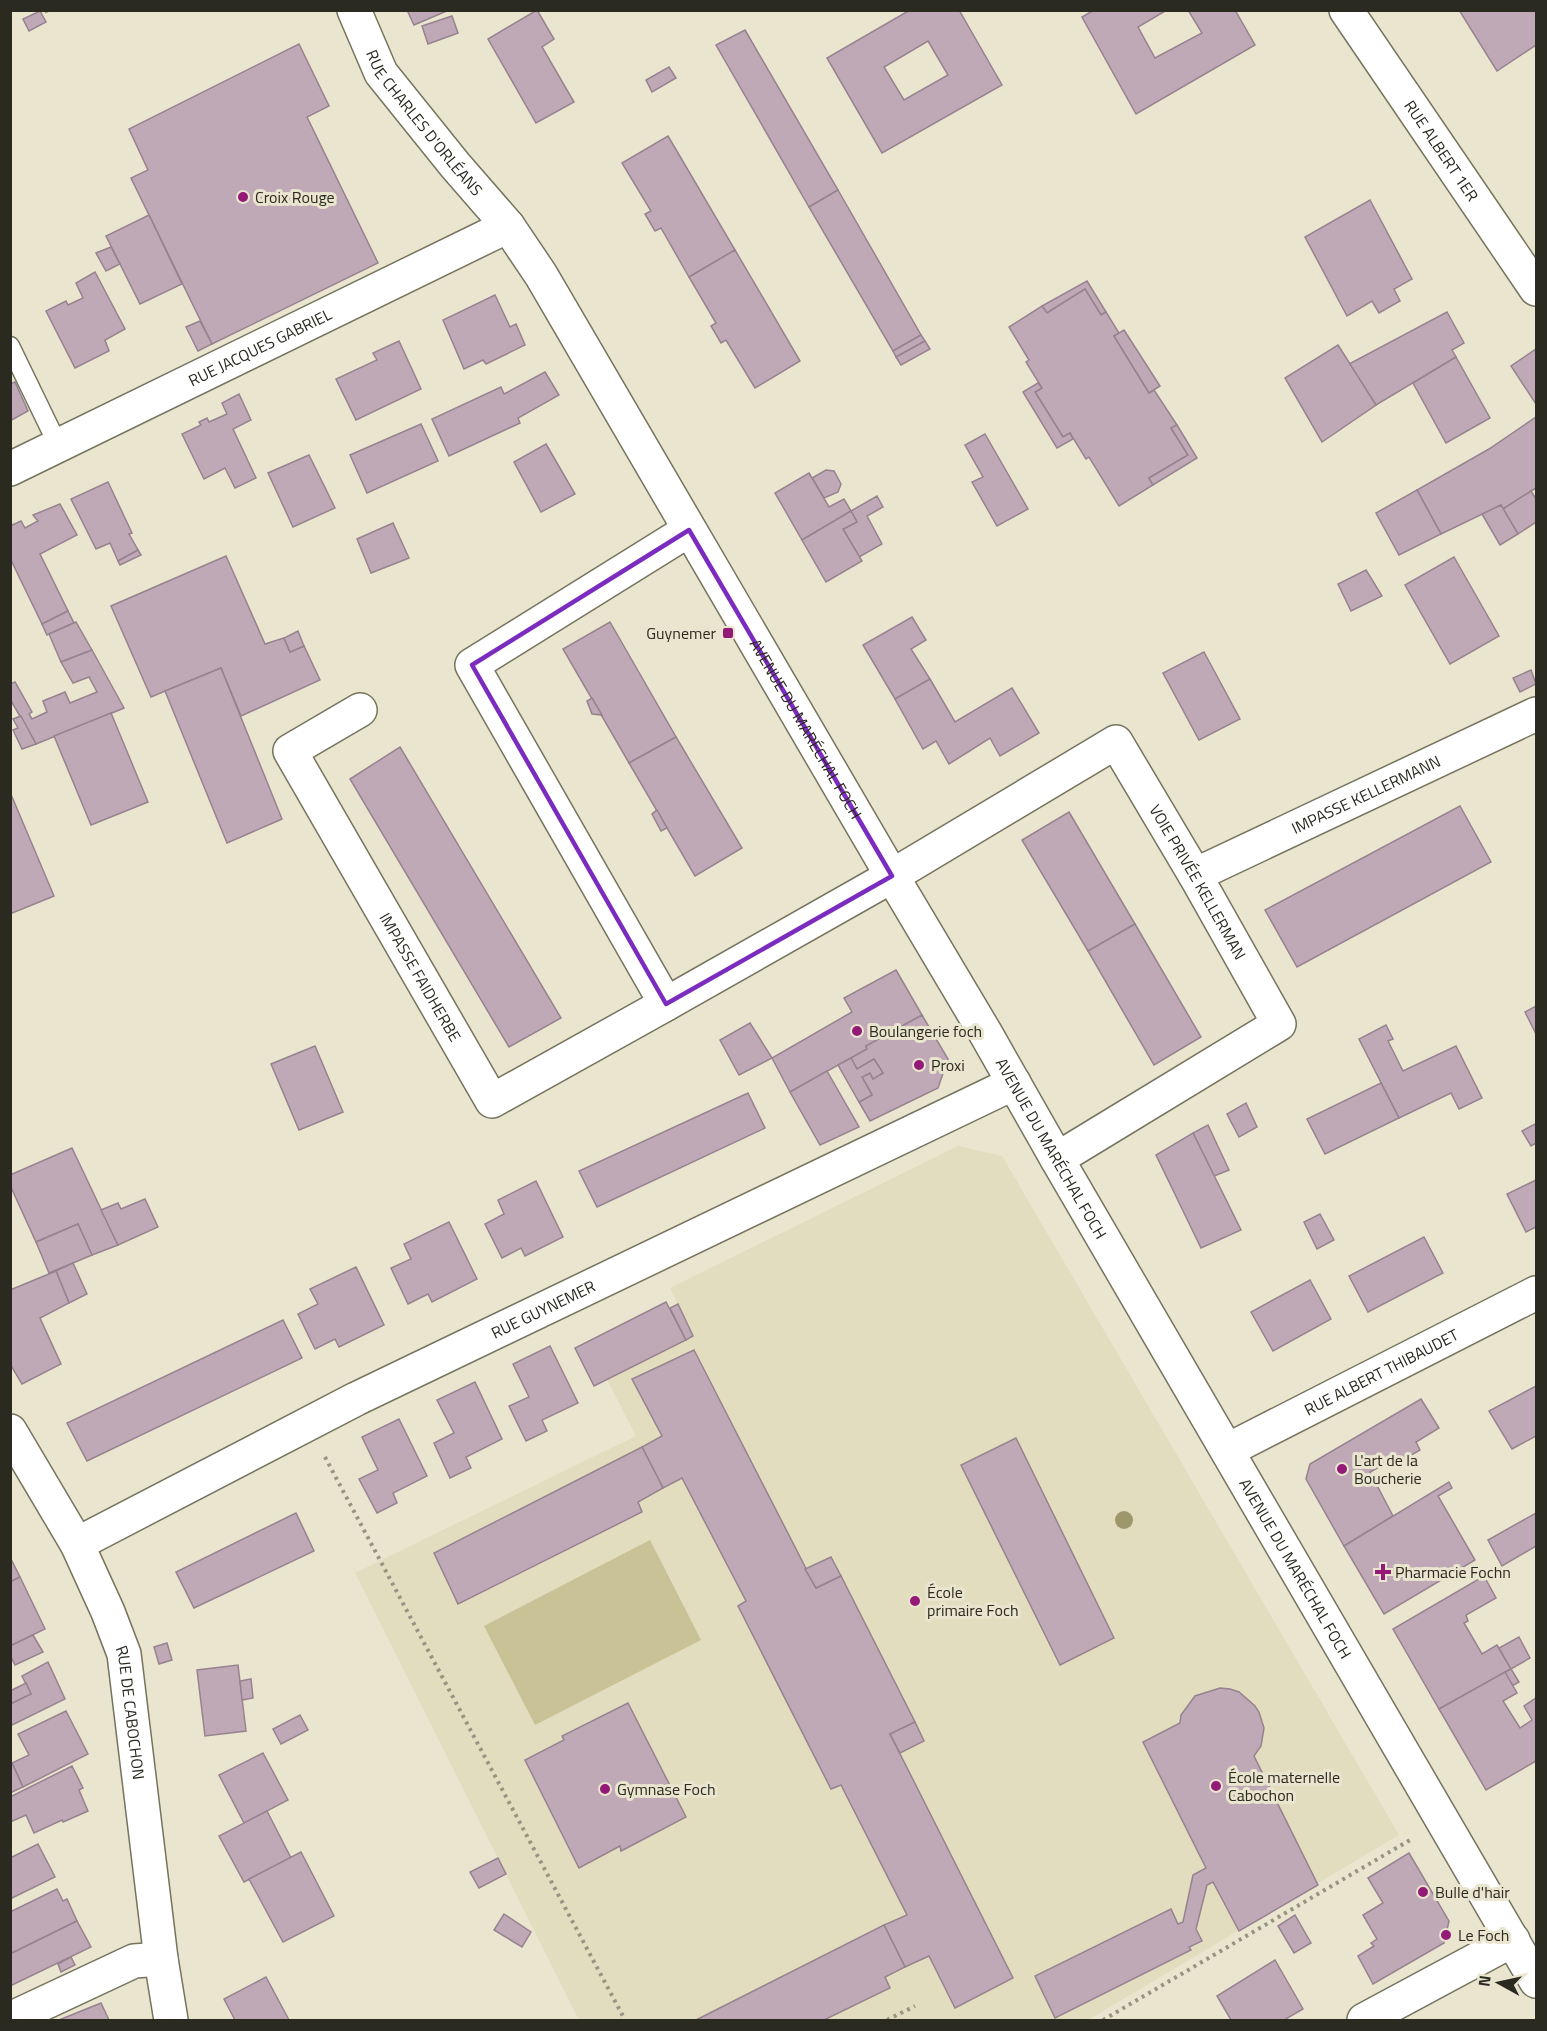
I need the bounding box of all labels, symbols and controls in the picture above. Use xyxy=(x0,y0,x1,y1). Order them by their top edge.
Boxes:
street label: RUE CHARLES D'ORLÉANS xyxy=(360,46,489,201)
street label: RUE ALBERT 1ER xyxy=(1399,95,1485,206)
place label: Croix Rouge xyxy=(255,185,335,209)
marker: Croix Rouge xyxy=(236,190,250,204)
street label: RUE JACQUES GABRIEL xyxy=(184,302,336,392)
place label: Guynemer xyxy=(646,621,716,645)
marker: Guynemer xyxy=(721,626,735,640)
street label: AVENUE DU MARÉCHAL FOCH xyxy=(744,634,868,823)
street label: IMPASSE KELLERMANN xyxy=(1287,749,1444,840)
street label: VOIE PRIVÉE KELLERMAN xyxy=(1144,800,1252,964)
street label: IMPASSE FAIDHERBE xyxy=(374,908,467,1046)
place label: Boulangerie foch xyxy=(869,1019,982,1043)
marker: Boulangerie foch xyxy=(850,1024,864,1038)
place label: Proxi xyxy=(931,1053,965,1077)
street label: AVENUE DU MARÉCHAL FOCH xyxy=(990,1053,1113,1243)
marker: Proxi xyxy=(912,1058,926,1072)
street label: RUE GUYNEMER xyxy=(487,1274,599,1344)
street label: RUE ALBERT THIBAUDET xyxy=(1300,1322,1463,1421)
place label: L'art de la Boucherie xyxy=(1354,1448,1422,1490)
marker: L'art de la Boucherie xyxy=(1335,1462,1349,1476)
street label: AVENUE DU MARÉCHAL FOCH xyxy=(1234,1474,1358,1663)
place label: Pharmacie Fochn xyxy=(1395,1560,1511,1584)
marker: Pharmacie Fochn xyxy=(1376,1565,1390,1579)
place label: École primaire Foch xyxy=(927,1580,1019,1622)
marker: École primaire Foch xyxy=(908,1594,922,1608)
street label: RUE DE CABOCHON xyxy=(110,1642,151,1781)
place label: École maternelle Cabochon xyxy=(1228,1765,1340,1807)
place label: Gymnase Foch xyxy=(617,1777,716,1801)
marker: École maternelle Cabochon xyxy=(1209,1779,1223,1793)
marker: Gymnase Foch xyxy=(598,1782,612,1796)
place label: Bulle d'hair xyxy=(1435,1880,1510,1904)
marker: Bulle d'hair xyxy=(1416,1885,1430,1899)
place label: Le Foch xyxy=(1458,1923,1509,1947)
marker: Le Foch xyxy=(1439,1928,1453,1942)
north arrow xyxy=(1469,1953,1529,2013)
text: N xyxy=(1471,1974,1497,1988)

